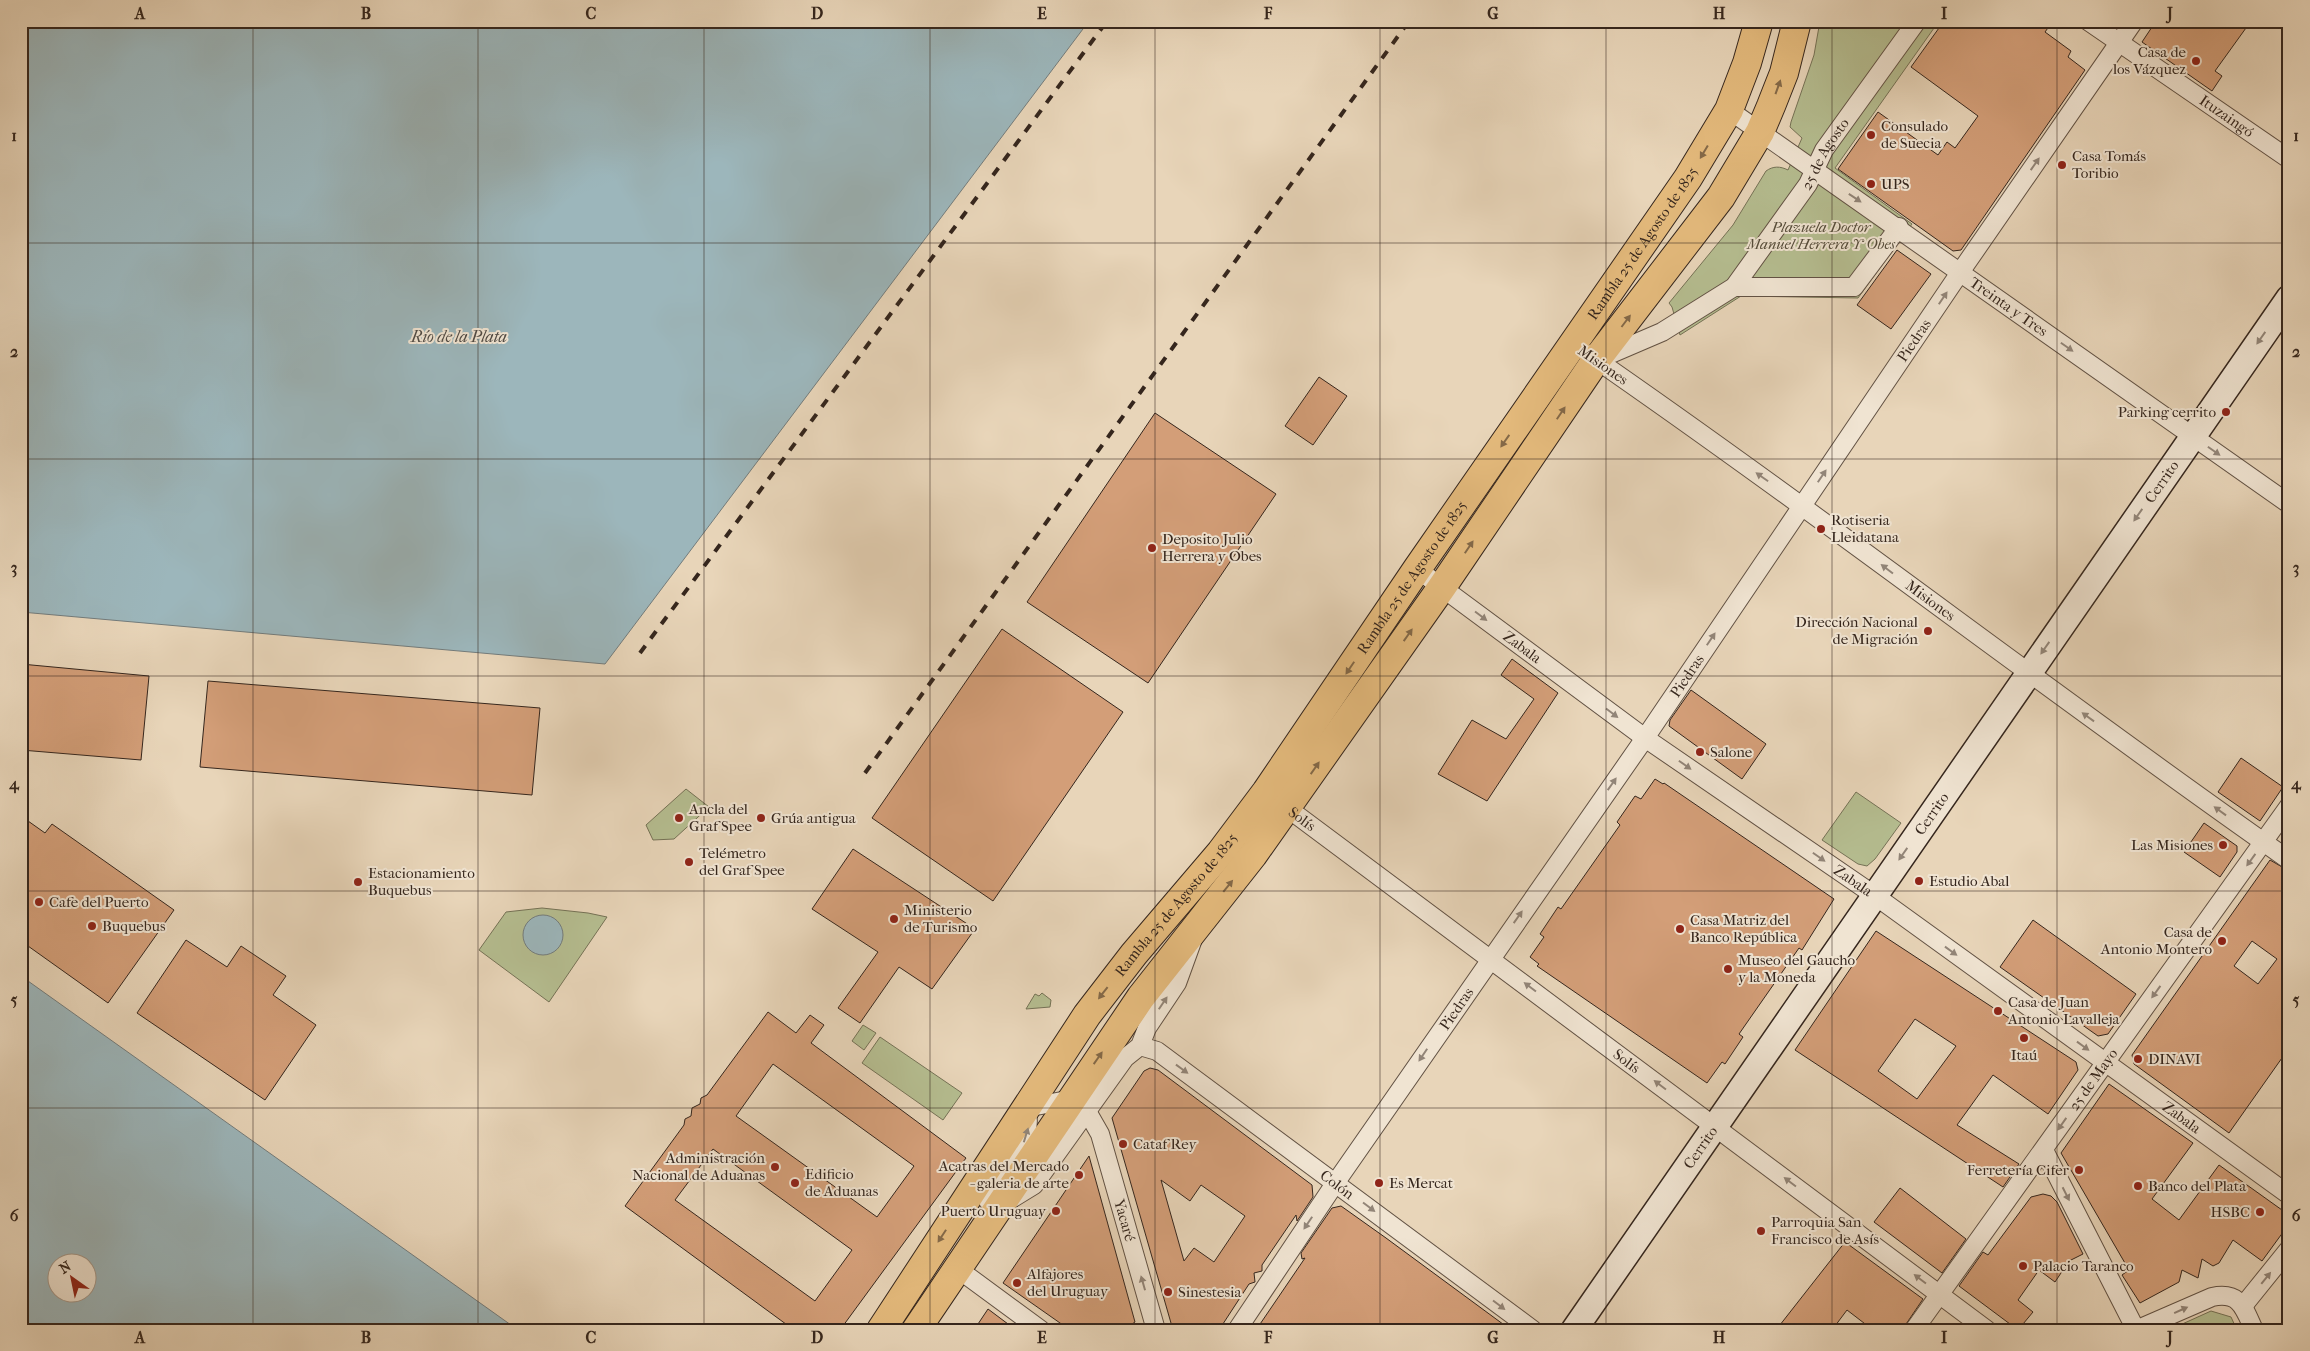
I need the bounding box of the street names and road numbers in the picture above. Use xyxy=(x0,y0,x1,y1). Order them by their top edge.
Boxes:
street label: Ituzaingó xyxy=(2196,91,2257,141)
street label: 25 de Agosto xyxy=(1798,114,1853,194)
street label: Rambla 25 de Agosto de 1825 xyxy=(1584,164,1702,323)
street label: Treinta y Tres xyxy=(1966,273,2051,341)
street label: Piedras xyxy=(1893,315,1935,365)
street label: Misiones xyxy=(1574,341,1632,389)
street label: Cerrito xyxy=(2141,457,2183,506)
street label: Rambla 25 de Agosto de 1825 xyxy=(1353,497,1471,657)
street label: Misiones xyxy=(1902,576,1959,625)
street label: Zabala xyxy=(1500,627,1546,668)
street label: Piedras xyxy=(1666,651,1708,701)
street label: Cerrito xyxy=(1911,789,1953,838)
street label: Solís xyxy=(1285,803,1320,835)
street label: Rambla 25 de Agosto de 1825 xyxy=(1111,829,1241,980)
street label: Zabala xyxy=(1830,861,1877,901)
street label: Piedras xyxy=(1435,984,1478,1034)
street label: Solís xyxy=(1609,1045,1644,1077)
street label: 25 de Mayo xyxy=(2065,1045,2122,1114)
street label: Zabala xyxy=(2159,1097,2205,1138)
street label: Cerrito xyxy=(1679,1123,1722,1172)
street label: Colón xyxy=(1317,1166,1358,1203)
street label: Yacaré xyxy=(1110,1196,1139,1244)

